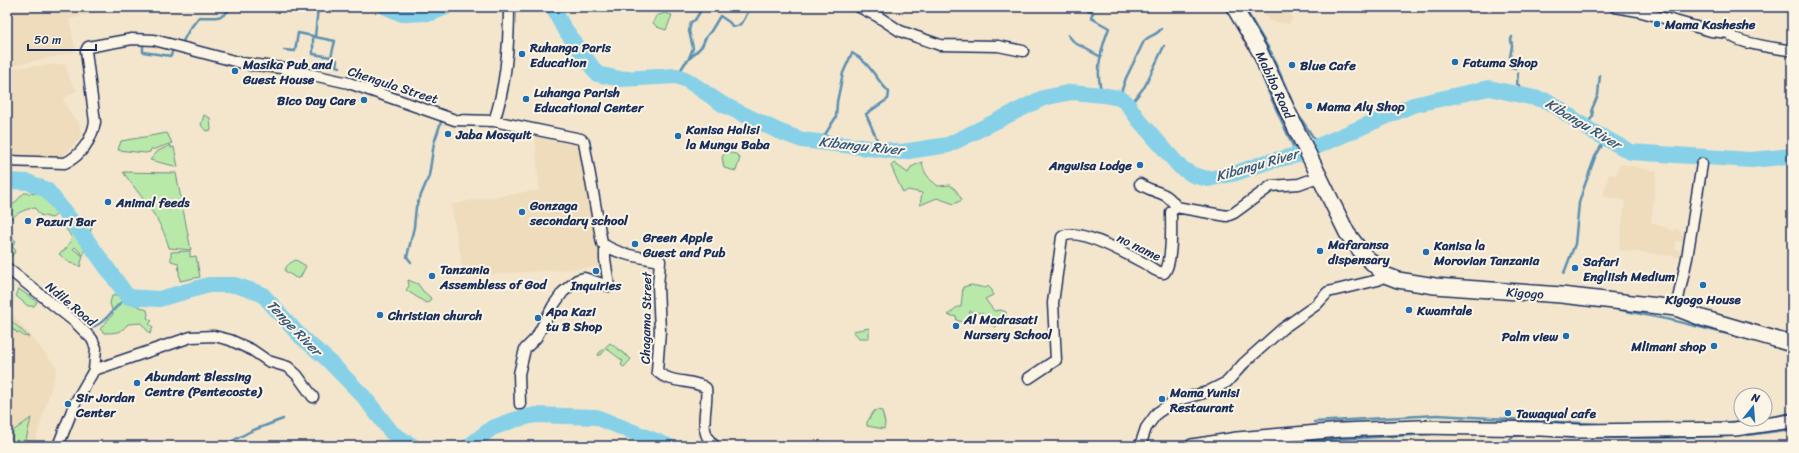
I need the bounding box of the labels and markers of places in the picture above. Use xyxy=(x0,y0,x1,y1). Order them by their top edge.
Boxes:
place label: Mama Kasheshe xyxy=(1664,13,1756,36)
marker: Mama Kasheshe xyxy=(1652,19,1662,29)
place label: Ruhanga Paris Education xyxy=(529,36,612,74)
marker: Ruhanga Paris Education xyxy=(517,49,527,59)
place label: Fatuma Shop xyxy=(1462,51,1538,74)
place label: Masika Pub and Guest House xyxy=(242,53,333,91)
place label: Blue Cafe xyxy=(1300,54,1356,77)
marker: Fatuma Shop xyxy=(1450,57,1460,67)
marker: Blue Cafe xyxy=(1287,60,1297,70)
marker: Masika Pub and Guest House xyxy=(230,66,240,76)
place label: Luhanga Parish Educational Center xyxy=(534,81,645,119)
place label: Bico Day Care xyxy=(277,89,356,112)
marker: Luhanga Parish Educational Center xyxy=(521,94,531,104)
marker: Bico Day Care xyxy=(359,95,369,105)
place label: Mama Aly Shop xyxy=(1316,95,1405,118)
marker: Mama Aly Shop xyxy=(1304,101,1314,111)
place label: Kanisa Halisi la Mungu Baba xyxy=(685,118,770,156)
place label: Jaba Mosquit xyxy=(455,123,532,146)
marker: Jaba Mosquit xyxy=(443,129,453,139)
marker: Kanisa Halisi la Mungu Baba xyxy=(673,131,683,141)
place label: Angwisa Lodge xyxy=(1048,154,1132,177)
marker: Angwisa Lodge xyxy=(1135,160,1145,170)
place label: Animal feeds xyxy=(115,191,190,214)
place label: Gonzaga secondary school xyxy=(529,194,629,232)
marker: Animal feeds xyxy=(103,197,113,207)
marker: Gonzaga secondary school xyxy=(517,207,527,217)
place label: Pazuri Bar xyxy=(36,210,98,233)
marker: Pazuri Bar xyxy=(23,216,33,226)
place label: Green Apple Guest and Pub xyxy=(642,226,725,264)
place label: Mafaransa dispensary xyxy=(1327,233,1391,271)
place label: Kanisa la Morovian Tanzania xyxy=(1433,234,1540,272)
marker: Green Apple Guest and Pub xyxy=(630,239,640,249)
marker: Mafaransa dispensary xyxy=(1315,246,1325,256)
marker: Kanisa la Morovian Tanzania xyxy=(1421,247,1431,257)
place label: Safari Engliish Medium xyxy=(1582,250,1675,288)
place label: Tanzania Assembless of God xyxy=(439,258,548,296)
marker: Safari Engliish Medium xyxy=(1570,263,1580,273)
marker: Inquiries xyxy=(591,266,601,276)
marker: Tanzania Assembless of God xyxy=(427,271,437,281)
place label: Inquiries xyxy=(570,274,622,297)
marker: Kigogo House xyxy=(1698,280,1708,290)
place label: Kigogo House xyxy=(1664,288,1741,311)
place label: Kwamtale xyxy=(1416,299,1473,322)
place label: Apa Kazi tu B Shop xyxy=(545,300,602,338)
place label: Christian church xyxy=(387,304,482,327)
marker: Kwamtale xyxy=(1404,305,1414,315)
place label: Al Madrasati Nursery School xyxy=(963,308,1053,346)
marker: Christian church xyxy=(375,310,385,320)
marker: Apa Kazi tu B Shop xyxy=(533,313,543,323)
marker: Al Madrasati Nursery School xyxy=(951,321,961,331)
place label: Palm view xyxy=(1502,325,1559,348)
marker: Palm view xyxy=(1561,331,1571,341)
place label: Mlimani shop xyxy=(1630,335,1706,358)
marker: Mlimani shop xyxy=(1709,341,1719,351)
place label: Abundant Blessing Centre (Pentecoste) xyxy=(144,365,263,403)
marker: Abundant Blessing Centre (Pentecoste) xyxy=(132,378,142,388)
place label: Mama Yunisi Restaurant xyxy=(1169,381,1241,419)
place label: Sir Jordan Center xyxy=(75,386,136,424)
marker: Mama Yunisi Restaurant xyxy=(1157,394,1167,404)
marker: Sir Jordan Center xyxy=(63,399,73,409)
place label: Tawaqual cafe xyxy=(1516,402,1597,425)
marker: Tawaqual cafe xyxy=(1503,408,1513,418)

